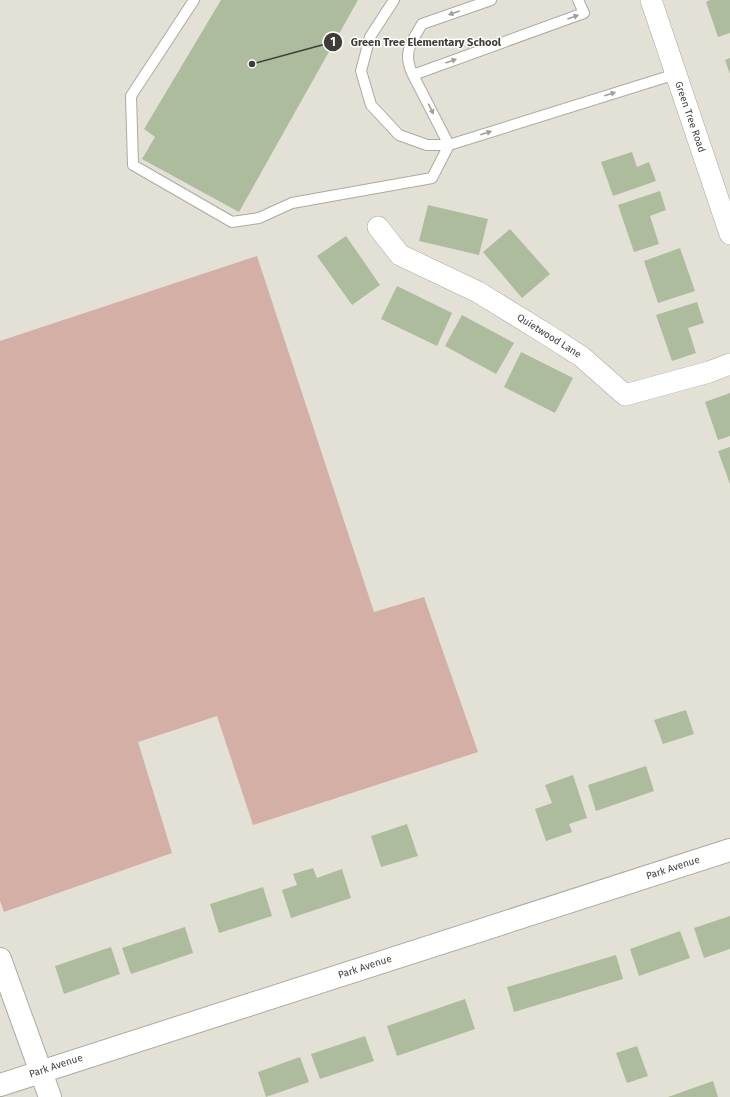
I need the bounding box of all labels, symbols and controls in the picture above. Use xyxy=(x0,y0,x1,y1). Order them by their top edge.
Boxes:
one-way arrow xyxy=(448,10,460,16)
one-way arrow xyxy=(568,13,580,19)
callout: Green Tree Elementary School xyxy=(323,31,509,54)
text: 1 xyxy=(330,35,336,49)
text: Green Tree Elementary School xyxy=(351,36,502,49)
one-way arrow xyxy=(446,58,458,64)
street label: Green Tree Road xyxy=(672,80,708,154)
one-way arrow xyxy=(605,91,617,97)
one-way arrow xyxy=(428,104,434,115)
one-way arrow xyxy=(481,130,493,136)
street label: Quietwood Lane xyxy=(515,311,583,361)
street label: Park Avenue xyxy=(645,854,701,882)
street label: Park Avenue xyxy=(337,953,393,981)
street label: Park Avenue xyxy=(28,1052,84,1080)

